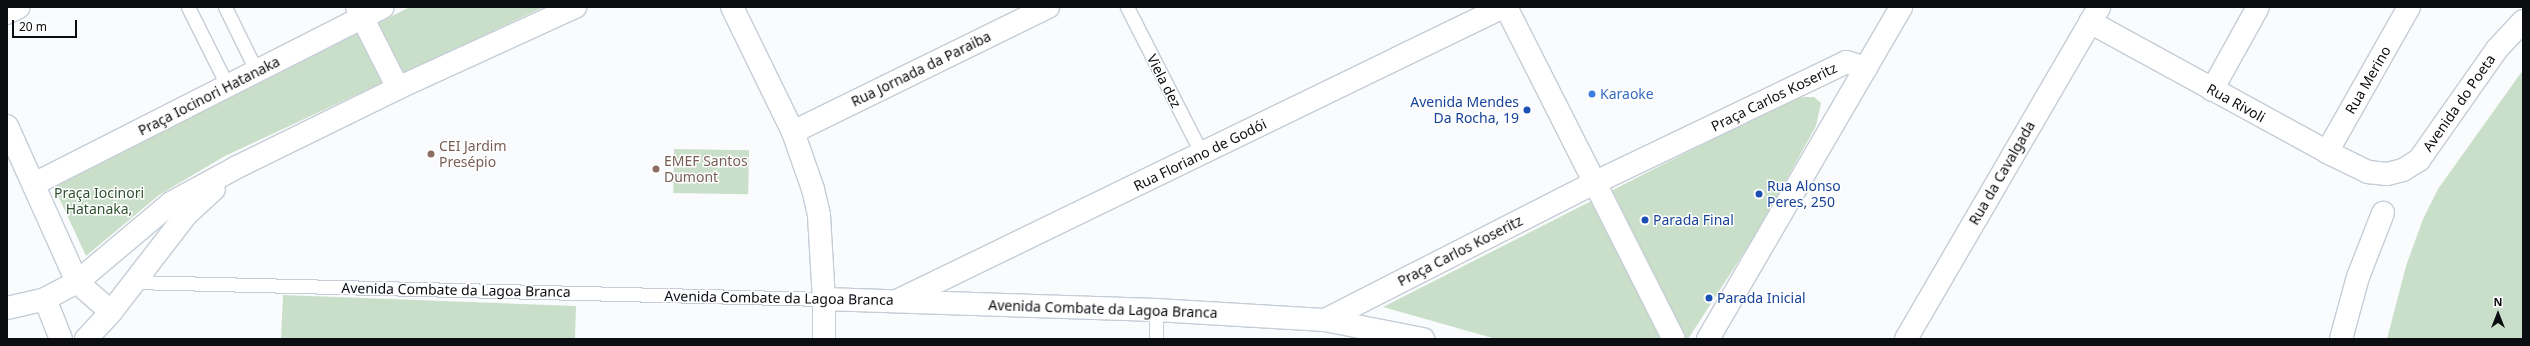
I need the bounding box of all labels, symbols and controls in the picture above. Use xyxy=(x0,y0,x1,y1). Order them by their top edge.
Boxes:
scale bar xyxy=(14,12,79,38)
text: 20 m xyxy=(19,18,47,35)
street label: Rua Jornada da Paraiba xyxy=(848,28,994,110)
street label: Rua Merino xyxy=(2342,43,2394,117)
street label: Viela dez xyxy=(1143,51,1185,111)
street label: Avenida do Poeta xyxy=(2419,51,2499,155)
street label: Praça Iocinori Hatanaka xyxy=(135,53,283,139)
street label: Praça Carlos Koseritz xyxy=(1708,59,1840,135)
street label: Rua Rivoli xyxy=(2204,80,2268,126)
place label: Karaoke xyxy=(1600,86,1654,102)
marker: Karaoke xyxy=(1587,89,1597,99)
place label: Avenida Mendes Da Rocha, 19 xyxy=(1410,94,1519,126)
marker: Avenida Mendes Da Rocha, 19 xyxy=(1522,105,1532,115)
street label: Rua Floriano de Godói xyxy=(1131,116,1269,194)
street label: Rua da Cavalgada xyxy=(1965,118,2039,228)
place label: CEI Jardim Presépio xyxy=(439,138,507,170)
marker: CEI Jardim Presépio xyxy=(426,149,436,159)
place label: EMEF Santos Dumont xyxy=(664,153,748,186)
marker: EMEF Santos Dumont xyxy=(651,164,661,174)
place label: Rua Alonso Peres, 250 xyxy=(1767,178,1841,210)
park label: Praça Iocinori Hatanaka, xyxy=(54,185,144,218)
marker: Rua Alonso Peres, 250 xyxy=(1754,189,1764,199)
street label: Praça Carlos Koseritz xyxy=(1395,212,1525,290)
place label: Parada Final xyxy=(1653,212,1734,228)
marker: Parada Final xyxy=(1640,215,1650,225)
street label: Avenida Combate da Lagoa Branca xyxy=(341,280,571,300)
street label: Avenida Combate da Lagoa Branca xyxy=(664,288,894,308)
place label: Parada Inicial xyxy=(1717,290,1806,306)
marker: Parada Inicial xyxy=(1704,293,1714,303)
north arrow xyxy=(2478,294,2518,334)
text: N xyxy=(2494,294,2502,309)
street label: Avenida Combate da Lagoa Branca xyxy=(988,297,1218,321)

